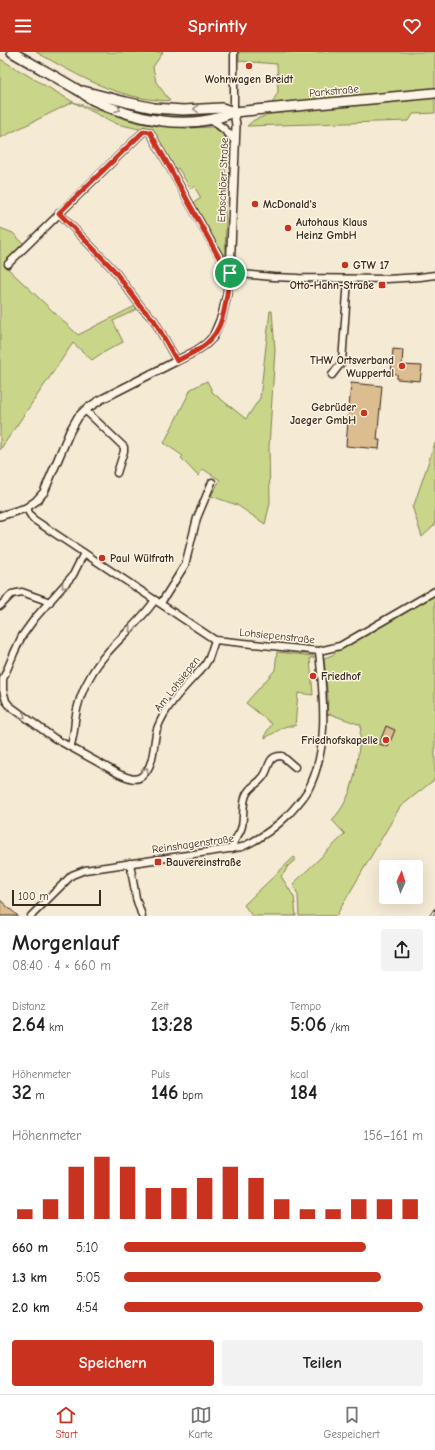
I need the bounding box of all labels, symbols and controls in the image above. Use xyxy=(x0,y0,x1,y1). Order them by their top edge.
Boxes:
icon: menu xyxy=(12,15,34,37)
icon: heart xyxy=(401,15,423,37)
text: Sprintly xyxy=(188,16,247,37)
marker: Wohnwagen Breidt xyxy=(244,61,254,71)
place label: Wohnwagen Breidt xyxy=(205,73,294,86)
street label: Parkstraße xyxy=(309,82,360,100)
one-way arrow xyxy=(115,105,122,113)
one-way arrow xyxy=(193,105,199,114)
street label: Erbschlöer Straße xyxy=(215,137,231,223)
place label: McDonald's xyxy=(263,198,317,211)
marker: McDonald's xyxy=(250,199,260,209)
place label: Autohaus Klaus Heinz GmbH xyxy=(296,216,368,242)
marker: Autohaus Klaus Heinz GmbH xyxy=(283,223,293,233)
pin xyxy=(213,256,247,290)
place label: GTW 17 xyxy=(353,259,389,272)
marker: GTW 17 xyxy=(340,260,350,270)
icon: arrive xyxy=(219,262,241,284)
place label: Otto-Hahn-Straße xyxy=(290,279,375,292)
marker: Otto-Hahn-Straße xyxy=(377,280,387,290)
place label: THW Ortsverband Wuppertal xyxy=(310,354,394,380)
marker: THW Ortsverband Wuppertal xyxy=(397,361,407,371)
place label: Gebrüder Jaeger GmbH xyxy=(290,401,357,427)
marker: Gebrüder Jaeger GmbH xyxy=(359,408,369,418)
place label: Paul Wülfrath xyxy=(110,552,174,565)
marker: Paul Wülfrath xyxy=(97,553,107,563)
one-way arrow xyxy=(61,581,68,589)
one-way arrow xyxy=(128,625,136,633)
street label: Lohsiepenstraße xyxy=(239,626,316,646)
street label: Am Lohsiepen xyxy=(151,654,203,714)
place label: Friedhof xyxy=(321,670,361,683)
marker: Friedhof xyxy=(308,671,318,681)
one-way arrow xyxy=(19,711,26,718)
place label: Friedhofskapelle xyxy=(301,734,379,747)
marker: Friedhofskapelle xyxy=(381,735,391,745)
one-way arrow xyxy=(141,767,149,774)
street label: Reinshagenstraße xyxy=(151,832,235,856)
place label: Bauvereinstraße xyxy=(166,856,242,869)
marker: Bauvereinstraße xyxy=(153,857,163,867)
north arrow xyxy=(379,860,423,904)
map controls xyxy=(379,860,423,904)
scale bar xyxy=(12,888,101,907)
text: 100 m xyxy=(18,890,49,903)
button: share xyxy=(381,929,423,971)
text: Morgenlauf xyxy=(12,930,119,956)
text: 08:40 · 4 × 660 m xyxy=(12,958,111,973)
text: Distanz xyxy=(12,1000,45,1013)
text: Zeit xyxy=(151,1000,169,1013)
text: Tempo xyxy=(290,1000,321,1013)
text: 2.64 xyxy=(12,1013,45,1036)
text: 13:28 xyxy=(151,1013,193,1036)
text: 5:06 xyxy=(290,1013,327,1036)
text: km xyxy=(45,1021,64,1034)
text: /km xyxy=(327,1021,350,1034)
text: Höhenmeter xyxy=(12,1068,71,1081)
text: Puls xyxy=(151,1068,170,1081)
text: kcal xyxy=(290,1068,308,1081)
text: 32 xyxy=(12,1081,32,1104)
text: 146 xyxy=(151,1081,179,1104)
text: 184 xyxy=(290,1081,317,1104)
text: m xyxy=(32,1089,45,1102)
text: bpm xyxy=(179,1089,203,1102)
text: Höhenmeter xyxy=(12,1128,81,1143)
text: 156–161 m xyxy=(364,1128,423,1143)
text: 660 m xyxy=(12,1240,48,1255)
text: 5:10 xyxy=(76,1240,98,1255)
text: 1.3 km xyxy=(12,1270,47,1285)
text: 5:05 xyxy=(76,1270,100,1285)
text: 2.0 km xyxy=(12,1300,50,1315)
text: 4:54 xyxy=(76,1300,98,1315)
button: Speichern xyxy=(12,1340,214,1386)
button: Teilen xyxy=(222,1340,423,1386)
tab: Start xyxy=(55,1404,77,1441)
tab: Karte xyxy=(188,1404,213,1441)
tab: Gespeichert xyxy=(324,1404,380,1441)

